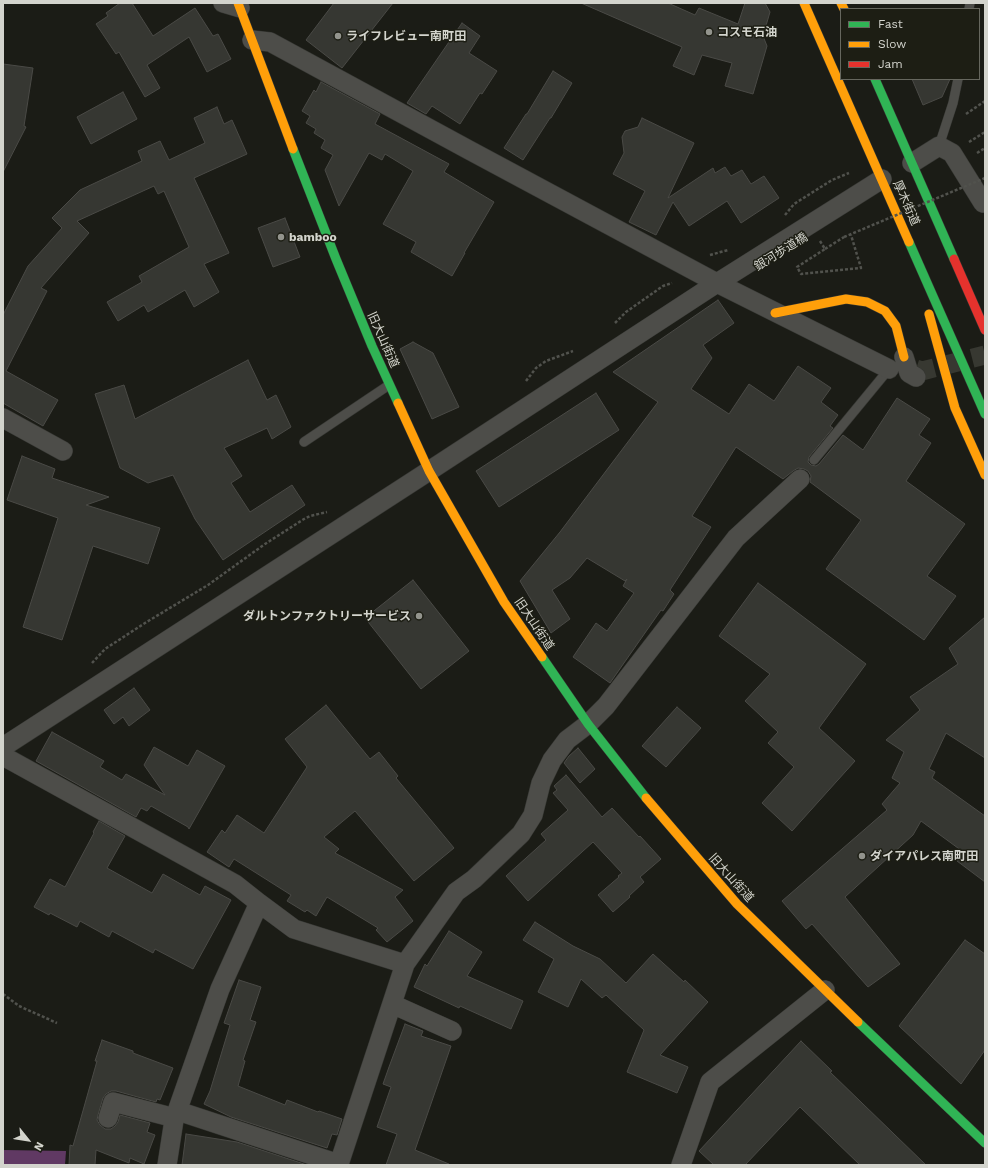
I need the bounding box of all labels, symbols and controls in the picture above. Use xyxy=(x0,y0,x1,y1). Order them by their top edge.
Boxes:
legend xyxy=(840,8,980,80)
text: Fast xyxy=(878,17,903,31)
place label: コスモ石油 xyxy=(717,25,777,39)
marker: コスモ石油 xyxy=(704,27,714,37)
place label: ライフレビュー南町田 xyxy=(346,29,466,43)
marker: ライフレビュー南町田 xyxy=(333,31,343,41)
text: Slow xyxy=(878,37,906,51)
text: Jam xyxy=(878,57,903,71)
street label: 厚木街道 xyxy=(890,178,922,228)
place label: bamboo xyxy=(289,230,337,244)
street label: 銀河歩道橋 xyxy=(752,230,810,274)
marker: bamboo xyxy=(276,232,286,242)
street label: 旧大山街道 xyxy=(364,310,402,370)
street label: 旧大山街道 xyxy=(511,595,557,653)
place label: ダルトンファクトリーサービス xyxy=(243,609,411,623)
marker: ダルトンファクトリーサービス xyxy=(414,611,424,621)
place label: ダイアパレス南町田 xyxy=(870,849,978,863)
street label: 旧大山街道 xyxy=(706,851,756,905)
marker: ダイアパレス南町田 xyxy=(857,851,867,861)
north arrow xyxy=(8,1120,48,1160)
text: N xyxy=(31,1139,46,1153)

